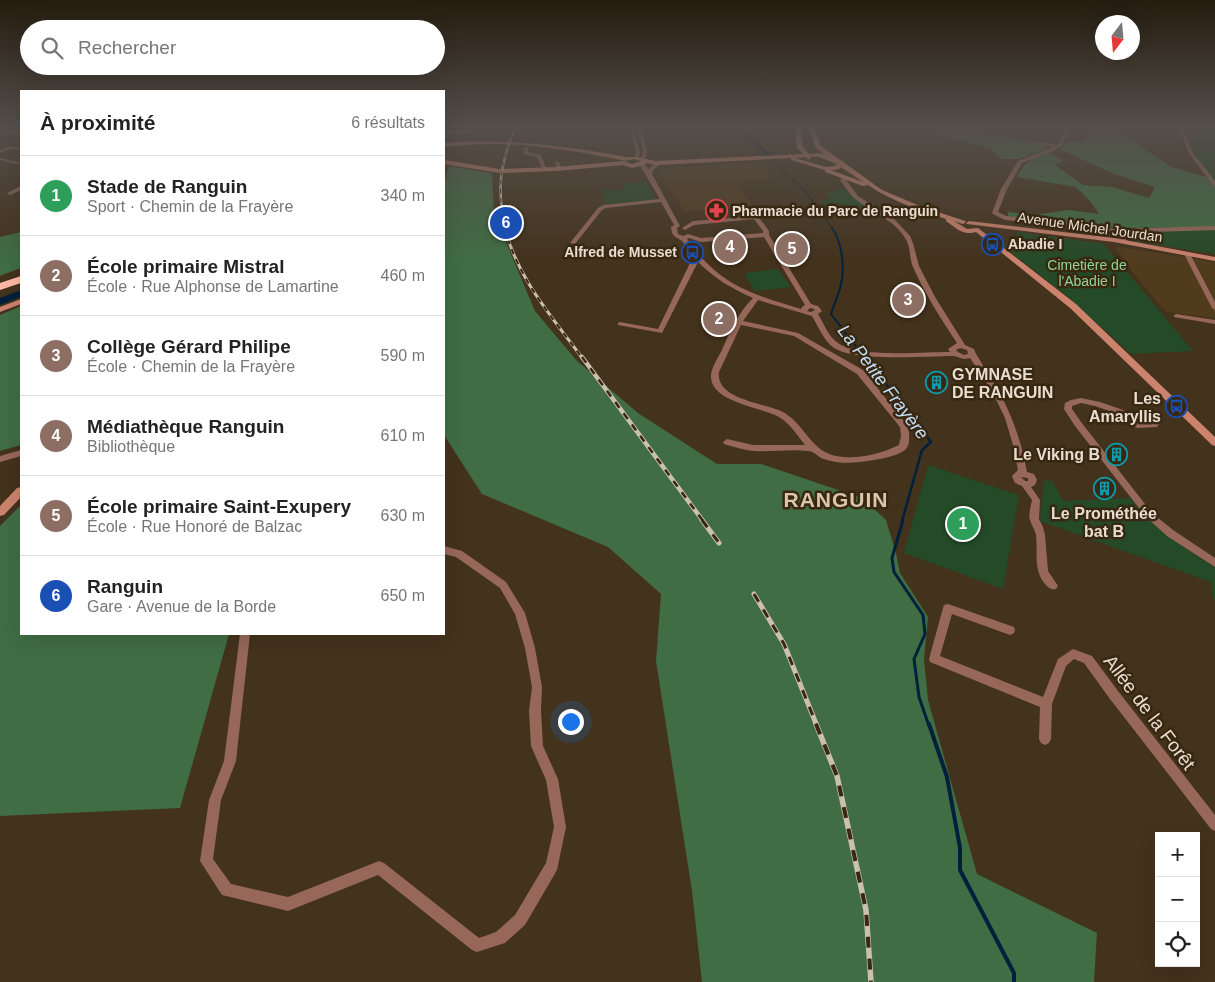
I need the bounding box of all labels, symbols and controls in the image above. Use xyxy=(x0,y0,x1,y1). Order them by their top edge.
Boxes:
north arrow xyxy=(1095,15,1140,60)
search box xyxy=(20,20,445,75)
icon: search xyxy=(38,34,66,62)
text: Rechercher xyxy=(78,37,176,58)
text: À proximité xyxy=(40,111,156,134)
text: 6 résultats xyxy=(351,114,425,131)
text: Stade de Ranguin xyxy=(87,176,247,197)
text: 1 xyxy=(52,187,60,204)
text: 340 m xyxy=(381,187,425,204)
text: Sport · Chemin de la Frayère xyxy=(87,198,293,215)
pharmacy icon: Pharmacie du Parc de Ranguin xyxy=(704,199,728,223)
place label: Pharmacie du Parc de Ranguin xyxy=(732,203,938,219)
pin: 6 xyxy=(490,204,522,242)
street label: Avenue Michel Jourdan xyxy=(1017,209,1163,245)
pin: 4 xyxy=(714,228,746,266)
pin: 5 xyxy=(776,230,808,268)
bus stop icon: Abadie I xyxy=(980,232,1004,256)
place label: Abadie I xyxy=(1008,236,1062,252)
bus stop icon: Alfred de Musset xyxy=(681,240,705,264)
place label: Alfred de Musset xyxy=(564,244,677,260)
text: École primaire Mistral xyxy=(87,256,284,277)
park label: Cimetière de l'Abadie I xyxy=(1047,257,1127,289)
text: 2 xyxy=(52,267,60,284)
text: 460 m xyxy=(381,267,425,284)
text: École · Rue Alphonse de Lamartine xyxy=(87,278,339,295)
pin: 3 xyxy=(892,281,924,319)
pin: 2 xyxy=(703,300,735,338)
water label: La Petite Frayère xyxy=(833,321,933,443)
text: Collège Gérard Philipe xyxy=(87,336,291,357)
text: 3 xyxy=(52,347,60,364)
text: 590 m xyxy=(381,347,425,364)
text: École · Chemin de la Frayère xyxy=(87,358,295,375)
place label: GYMNASE DE RANGUIN xyxy=(952,366,1053,401)
building icon: GYMNASE DE RANGUIN xyxy=(924,371,948,395)
place label: Les Amaryllis xyxy=(1089,390,1161,425)
bus stop icon: Les Amaryllis xyxy=(1165,395,1189,419)
text: Médiathèque Ranguin xyxy=(87,416,284,437)
text: 4 xyxy=(52,427,60,444)
text: 610 m xyxy=(381,427,425,444)
text: Bibliothèque xyxy=(87,438,175,455)
building icon: Le Viking B xyxy=(1104,442,1128,466)
place label: Le Viking B xyxy=(1013,446,1100,463)
building icon: Le Prométhée bat B xyxy=(1092,477,1116,501)
district label: RANGUIN xyxy=(784,488,889,511)
text: École primaire Saint-Exupery xyxy=(87,496,351,517)
pin: 1 xyxy=(947,505,979,543)
place label: Le Prométhée bat B xyxy=(1051,505,1157,540)
text: 5 xyxy=(52,507,60,524)
text: 630 m xyxy=(381,507,425,524)
text: École · Rue Honoré de Balzac xyxy=(87,518,302,535)
text: Ranguin xyxy=(87,576,163,597)
text: 6 xyxy=(52,587,60,604)
text: 650 m xyxy=(381,587,425,604)
text: Gare · Avenue de la Borde xyxy=(87,598,276,615)
street label: Allée de la Forêt xyxy=(1100,651,1200,774)
your location xyxy=(558,709,584,735)
map controls xyxy=(1155,832,1200,967)
button: + xyxy=(1155,832,1200,877)
button: − xyxy=(1155,877,1200,922)
button: locate xyxy=(1155,922,1200,967)

